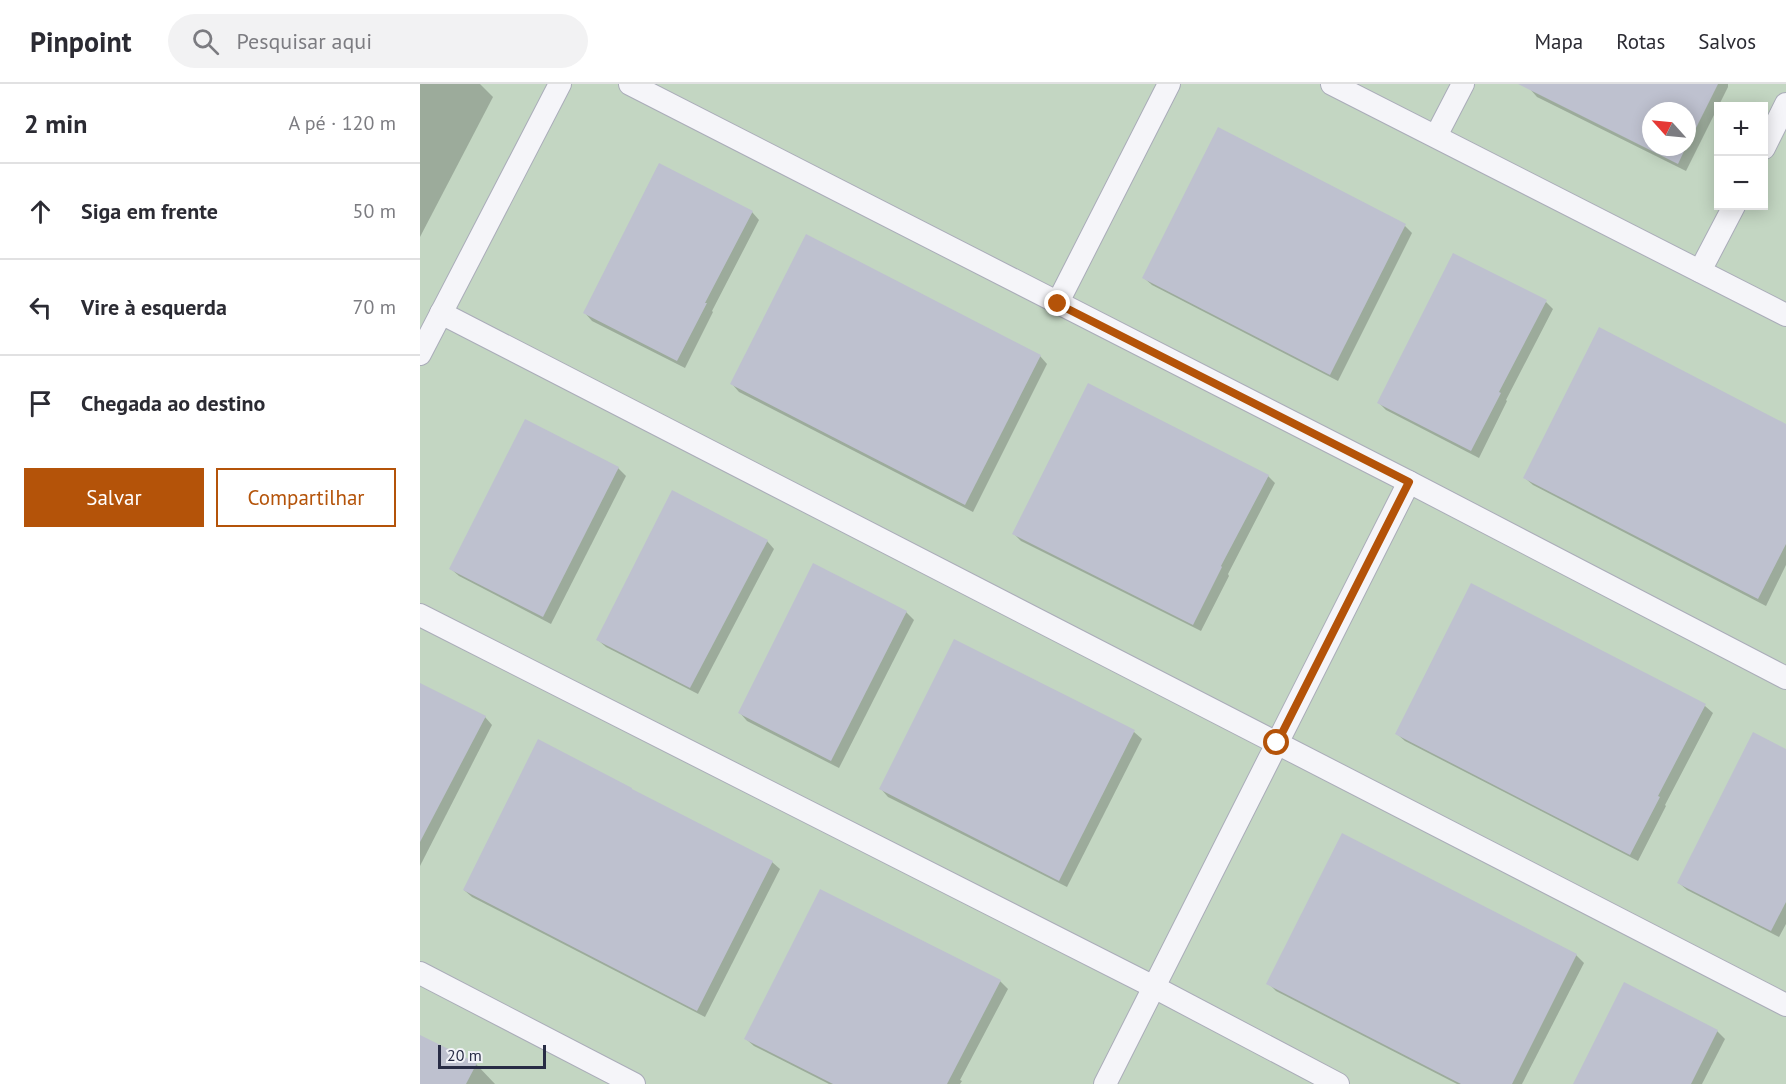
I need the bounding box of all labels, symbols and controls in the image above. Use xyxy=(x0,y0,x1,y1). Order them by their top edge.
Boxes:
search box xyxy=(168,14,588,68)
text: Pinpoint xyxy=(30,23,132,60)
icon: search xyxy=(189,25,222,58)
text: Pesquisar aqui xyxy=(237,27,372,55)
text: Mapa xyxy=(1534,28,1583,55)
text: Rotas xyxy=(1616,28,1665,55)
text: Salvos xyxy=(1698,28,1756,55)
north arrow xyxy=(1642,102,1696,156)
map controls xyxy=(1714,102,1768,210)
button: + xyxy=(1714,102,1768,156)
text: 2 min xyxy=(24,107,87,140)
text: A pé · 120 m xyxy=(289,110,396,136)
button: − xyxy=(1714,156,1768,210)
icon: ahead xyxy=(24,195,57,228)
text: Siga em frente xyxy=(81,197,218,225)
text: 50 m xyxy=(353,198,396,224)
route end xyxy=(1044,290,1070,316)
icon: left xyxy=(24,291,57,324)
text: Vire à esquerda xyxy=(81,293,227,321)
text: 70 m xyxy=(353,294,396,320)
icon: arrive xyxy=(24,387,57,420)
text: Chegada ao destino xyxy=(81,389,265,417)
button: Salvar xyxy=(24,468,204,527)
button: Compartilhar xyxy=(216,468,396,527)
route start xyxy=(1263,729,1289,755)
scale bar xyxy=(438,1042,546,1070)
text: 20 m xyxy=(447,1045,482,1065)

